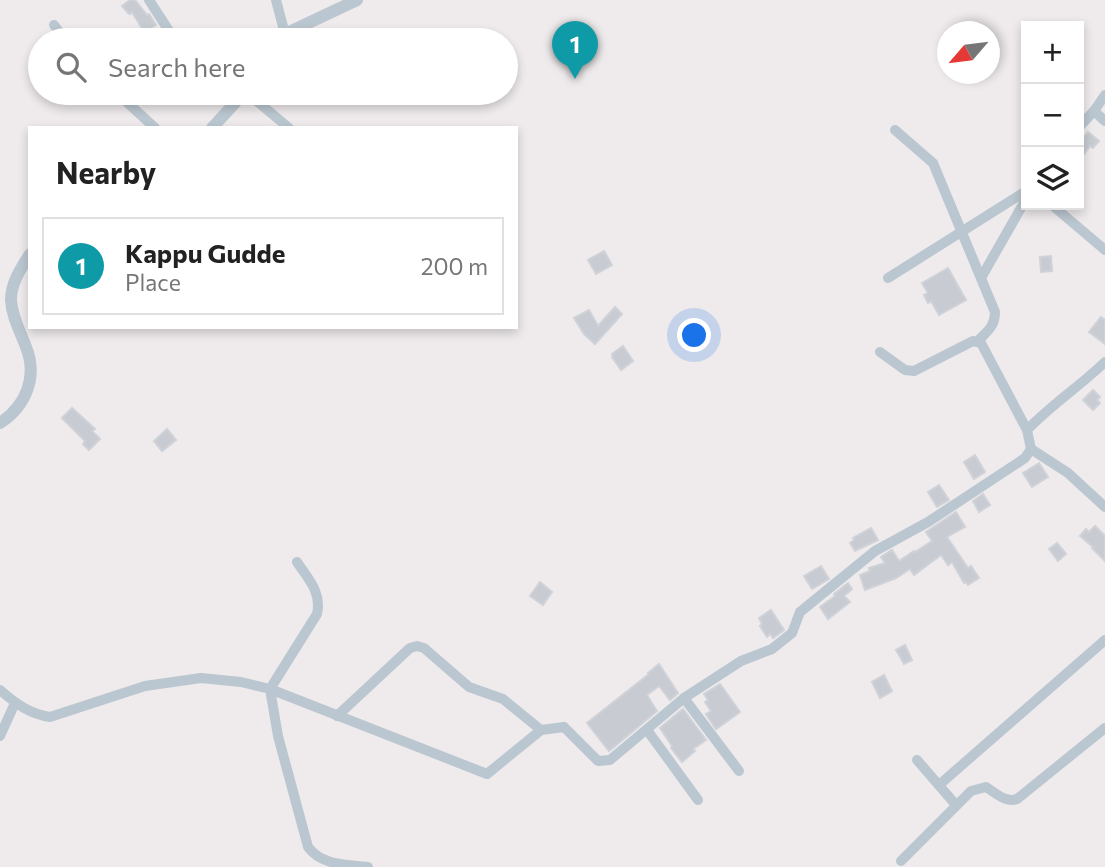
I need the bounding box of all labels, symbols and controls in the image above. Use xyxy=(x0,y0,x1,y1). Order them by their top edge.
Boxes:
pin: 1 xyxy=(552,21,598,79)
north arrow xyxy=(937,21,1000,84)
map controls xyxy=(1021,21,1084,210)
button: + xyxy=(1021,21,1084,84)
search box xyxy=(28,28,518,105)
icon: search xyxy=(52,48,90,86)
text: Search here xyxy=(108,51,246,82)
button: − xyxy=(1021,84,1084,147)
button: layers xyxy=(1021,147,1084,210)
text: Nearby xyxy=(56,153,156,190)
text: Kappu Gudde xyxy=(125,237,285,268)
text: 1 xyxy=(76,252,86,280)
text: 200 m xyxy=(421,252,488,280)
text: Place xyxy=(125,268,181,296)
your location xyxy=(677,318,711,352)

